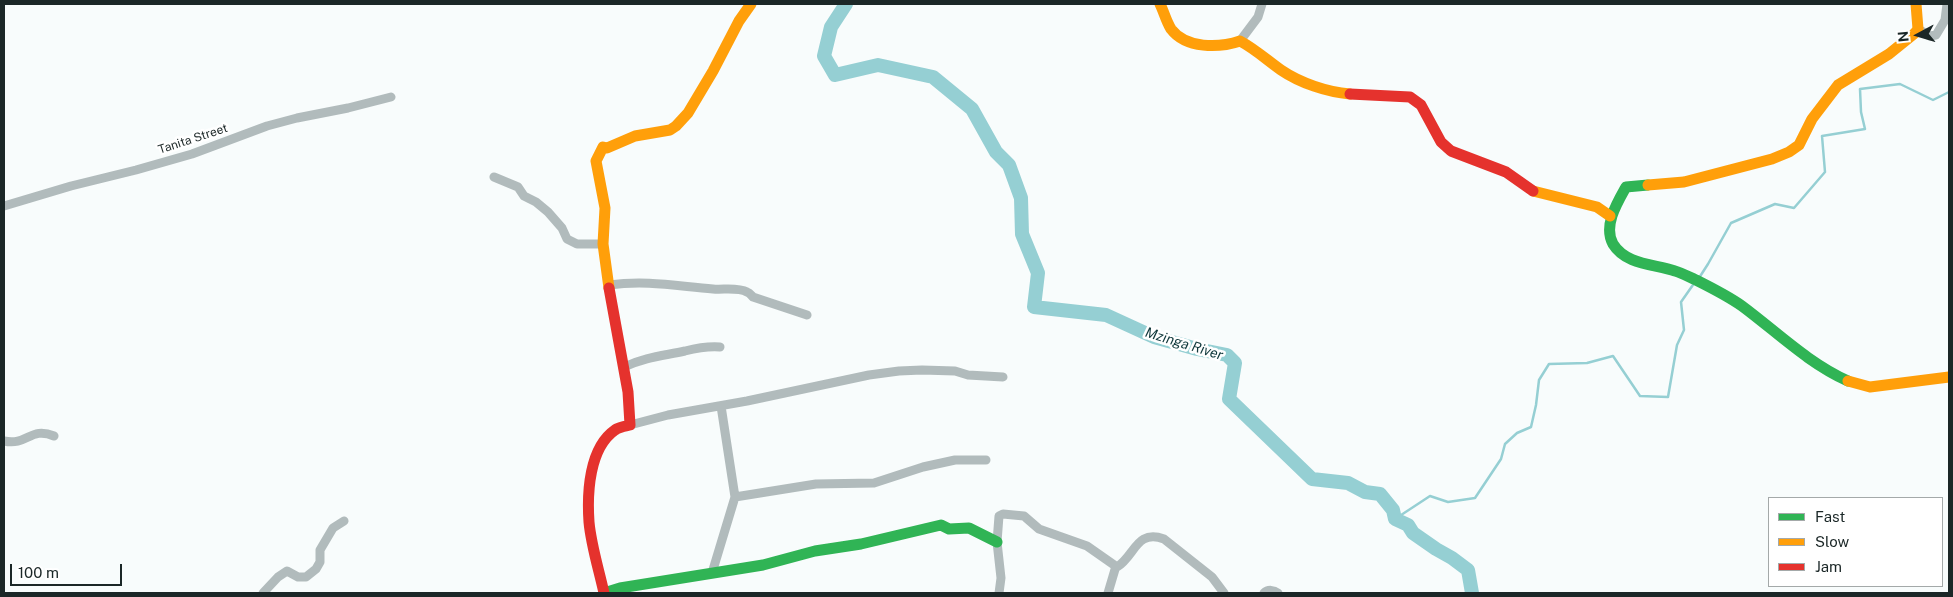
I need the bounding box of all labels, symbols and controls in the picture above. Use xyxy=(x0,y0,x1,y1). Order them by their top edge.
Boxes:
north arrow xyxy=(1893,10,1943,60)
text: N xyxy=(1895,30,1912,43)
street label: Tanita Street xyxy=(156,121,230,157)
water label: Mzinga River xyxy=(1143,324,1225,364)
legend xyxy=(1768,497,1943,587)
text: Fast xyxy=(1815,508,1845,525)
text: Slow xyxy=(1815,533,1849,550)
scale bar xyxy=(12,554,125,586)
text: Jam xyxy=(1815,558,1842,575)
text: 100 m xyxy=(18,564,59,581)

